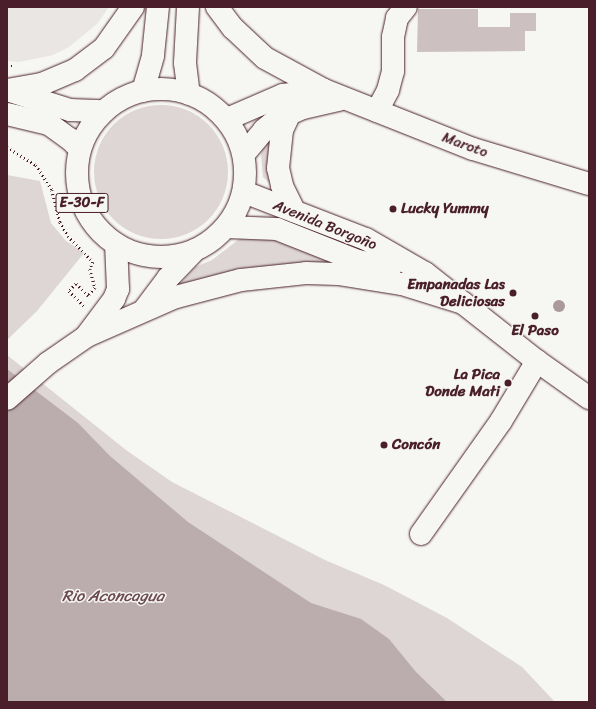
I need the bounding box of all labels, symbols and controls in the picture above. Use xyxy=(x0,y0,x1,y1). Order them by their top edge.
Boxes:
street label: Maroto xyxy=(440,128,490,162)
road number: E-30-F xyxy=(55,191,109,215)
street label: Avenida Borgoño xyxy=(271,196,379,254)
place label: Lucky Yummy xyxy=(401,200,488,218)
marker: Lucky Yummy xyxy=(388,204,398,214)
place label: Empanadas Las Deliciosas xyxy=(406,275,505,310)
marker: Empanadas Las Deliciosas xyxy=(508,288,518,298)
marker: El Paso xyxy=(530,311,540,321)
place label: El Paso xyxy=(511,322,559,340)
place label: La Pica Donde Mati xyxy=(425,365,500,400)
marker: La Pica Donde Mati xyxy=(503,378,513,388)
place label: Concón xyxy=(392,436,440,454)
marker: Concón xyxy=(379,440,389,450)
water label: Rio Aconcagua xyxy=(62,586,164,606)

